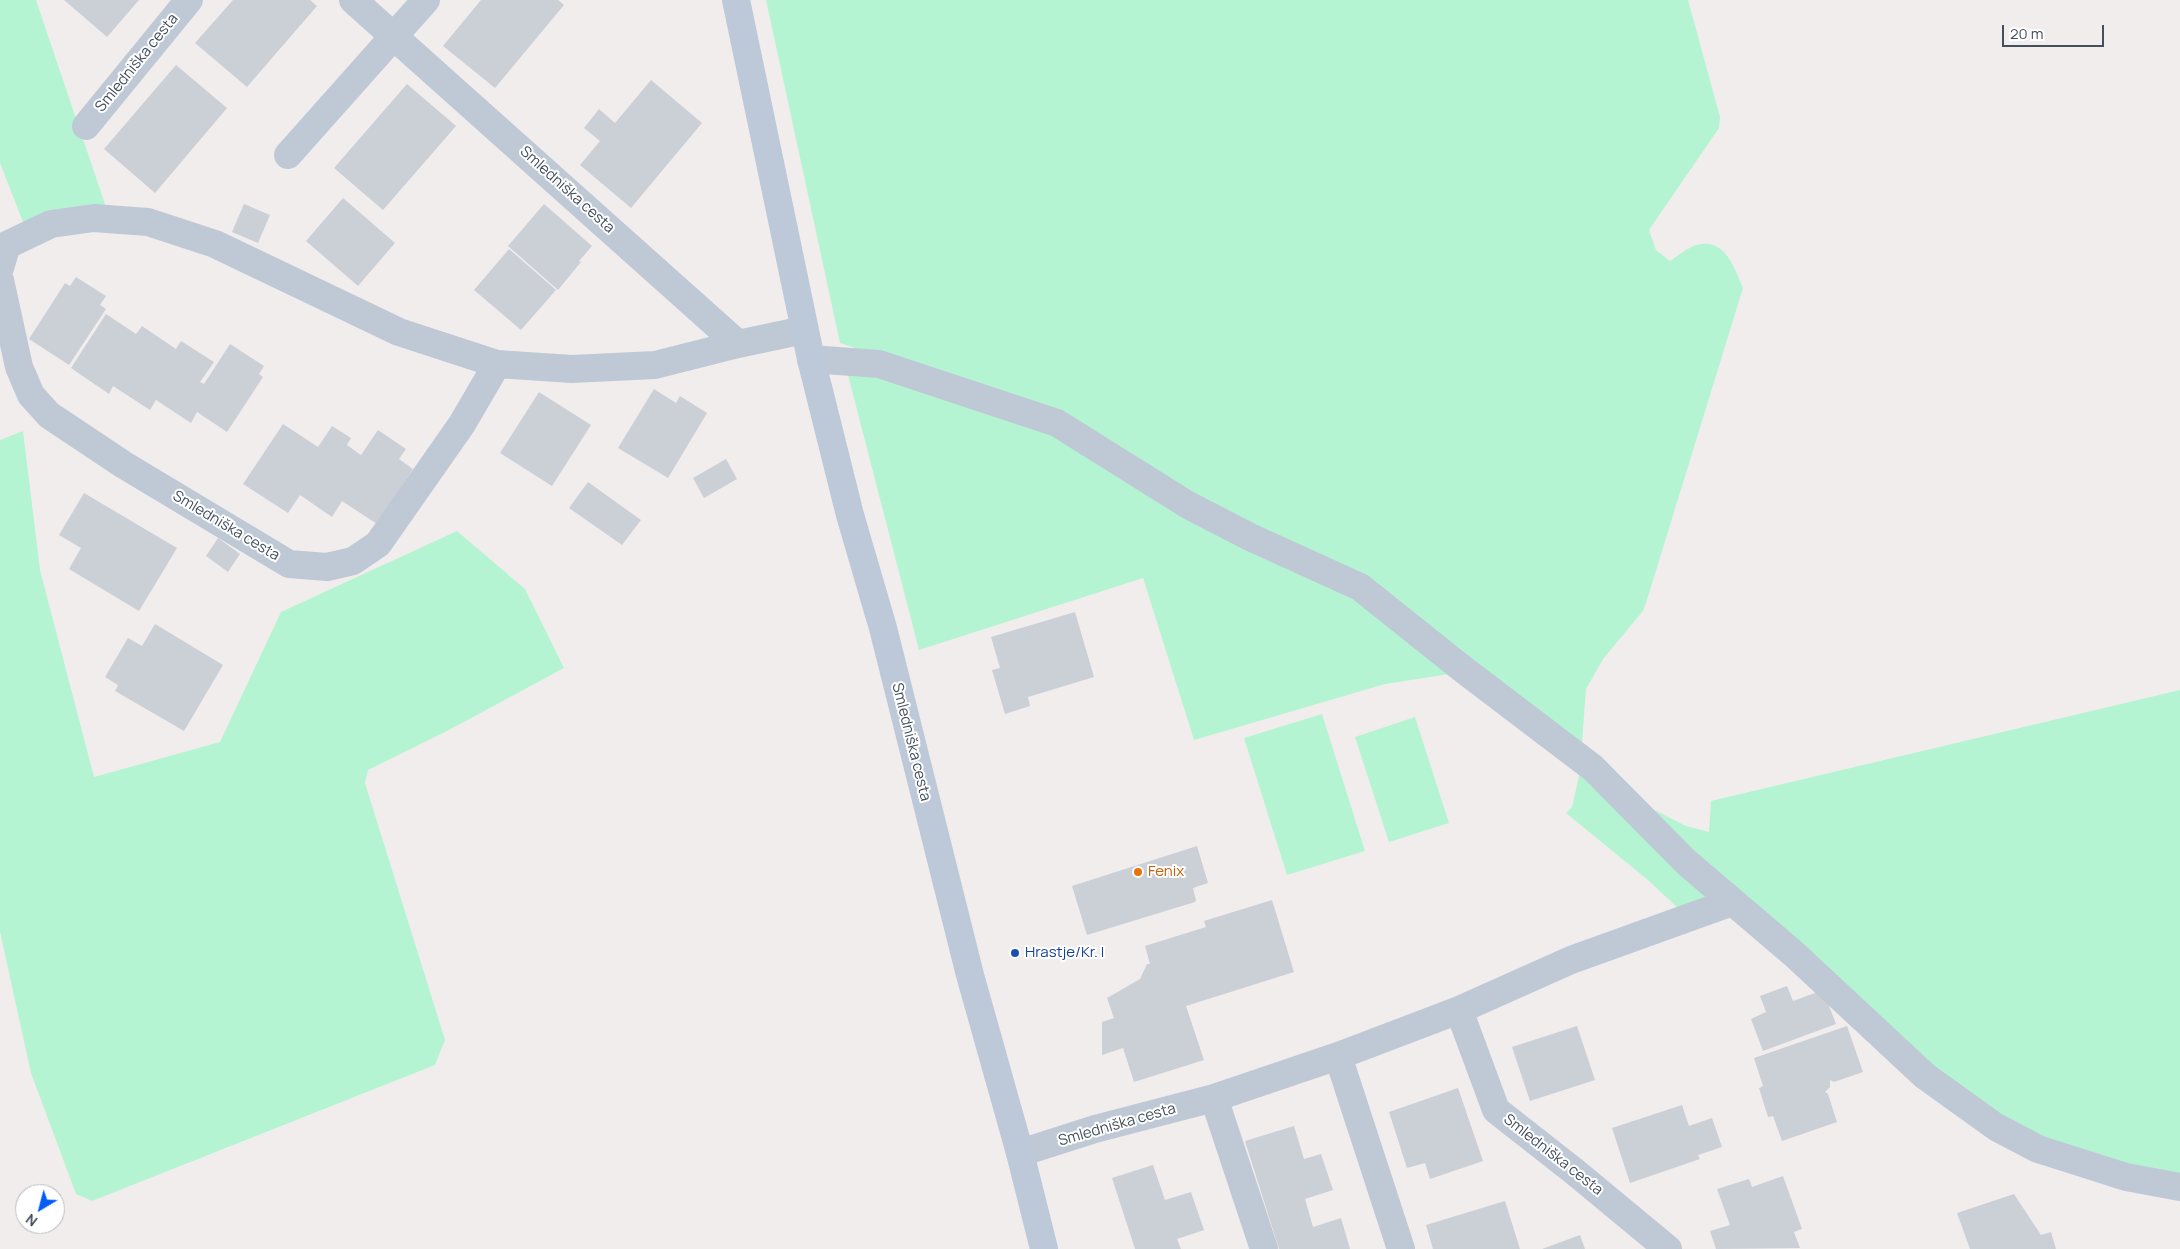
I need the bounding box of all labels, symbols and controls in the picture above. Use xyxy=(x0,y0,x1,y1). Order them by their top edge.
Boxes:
street label: Smledniška cesta xyxy=(92,10,182,116)
scale bar xyxy=(2005,15,2108,47)
text: 20 m xyxy=(2010,23,2043,44)
street label: Smledniška cesta xyxy=(516,143,618,237)
street label: Smledniška cesta xyxy=(169,487,283,565)
street label: Smledniška cesta xyxy=(888,681,934,803)
place label: Fenix xyxy=(1148,863,1184,881)
marker: Fenix xyxy=(1132,866,1144,878)
place label: Hrastje/Kr. I xyxy=(1025,944,1104,962)
marker: Hrastje/Kr. I xyxy=(1009,947,1021,959)
street label: Smledniška cesta xyxy=(1056,1100,1178,1150)
street label: Smledniška cesta xyxy=(1500,1111,1606,1199)
north arrow xyxy=(15,1184,65,1234)
text: N xyxy=(22,1210,41,1231)

